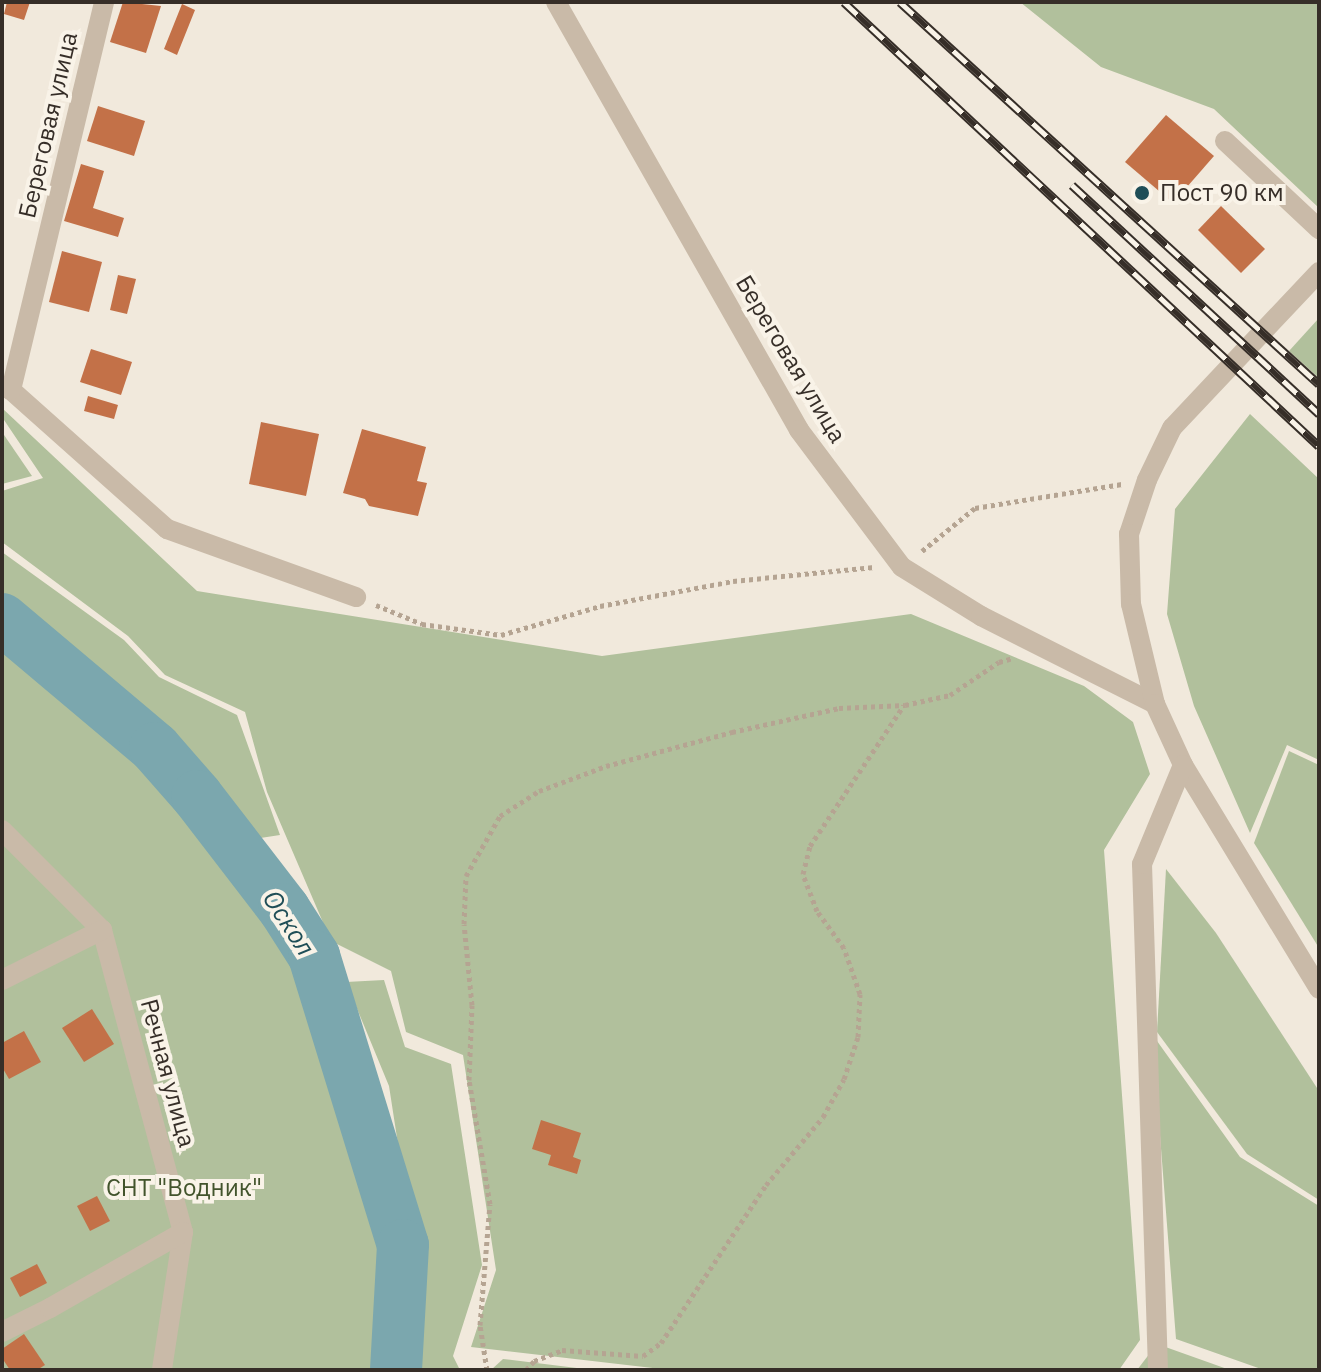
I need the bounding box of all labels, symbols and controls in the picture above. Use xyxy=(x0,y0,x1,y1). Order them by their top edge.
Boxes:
street label: Береговая улица xyxy=(13,29,83,221)
place label: Пост 90 км xyxy=(1160,179,1284,207)
marker: Пост 90 км xyxy=(1131,182,1153,204)
street label: Береговая улица xyxy=(730,270,852,448)
water label: Оскол xyxy=(256,884,322,962)
street label: Речная улица xyxy=(134,996,202,1150)
park label: СНТ "Водник" xyxy=(106,1174,262,1202)

